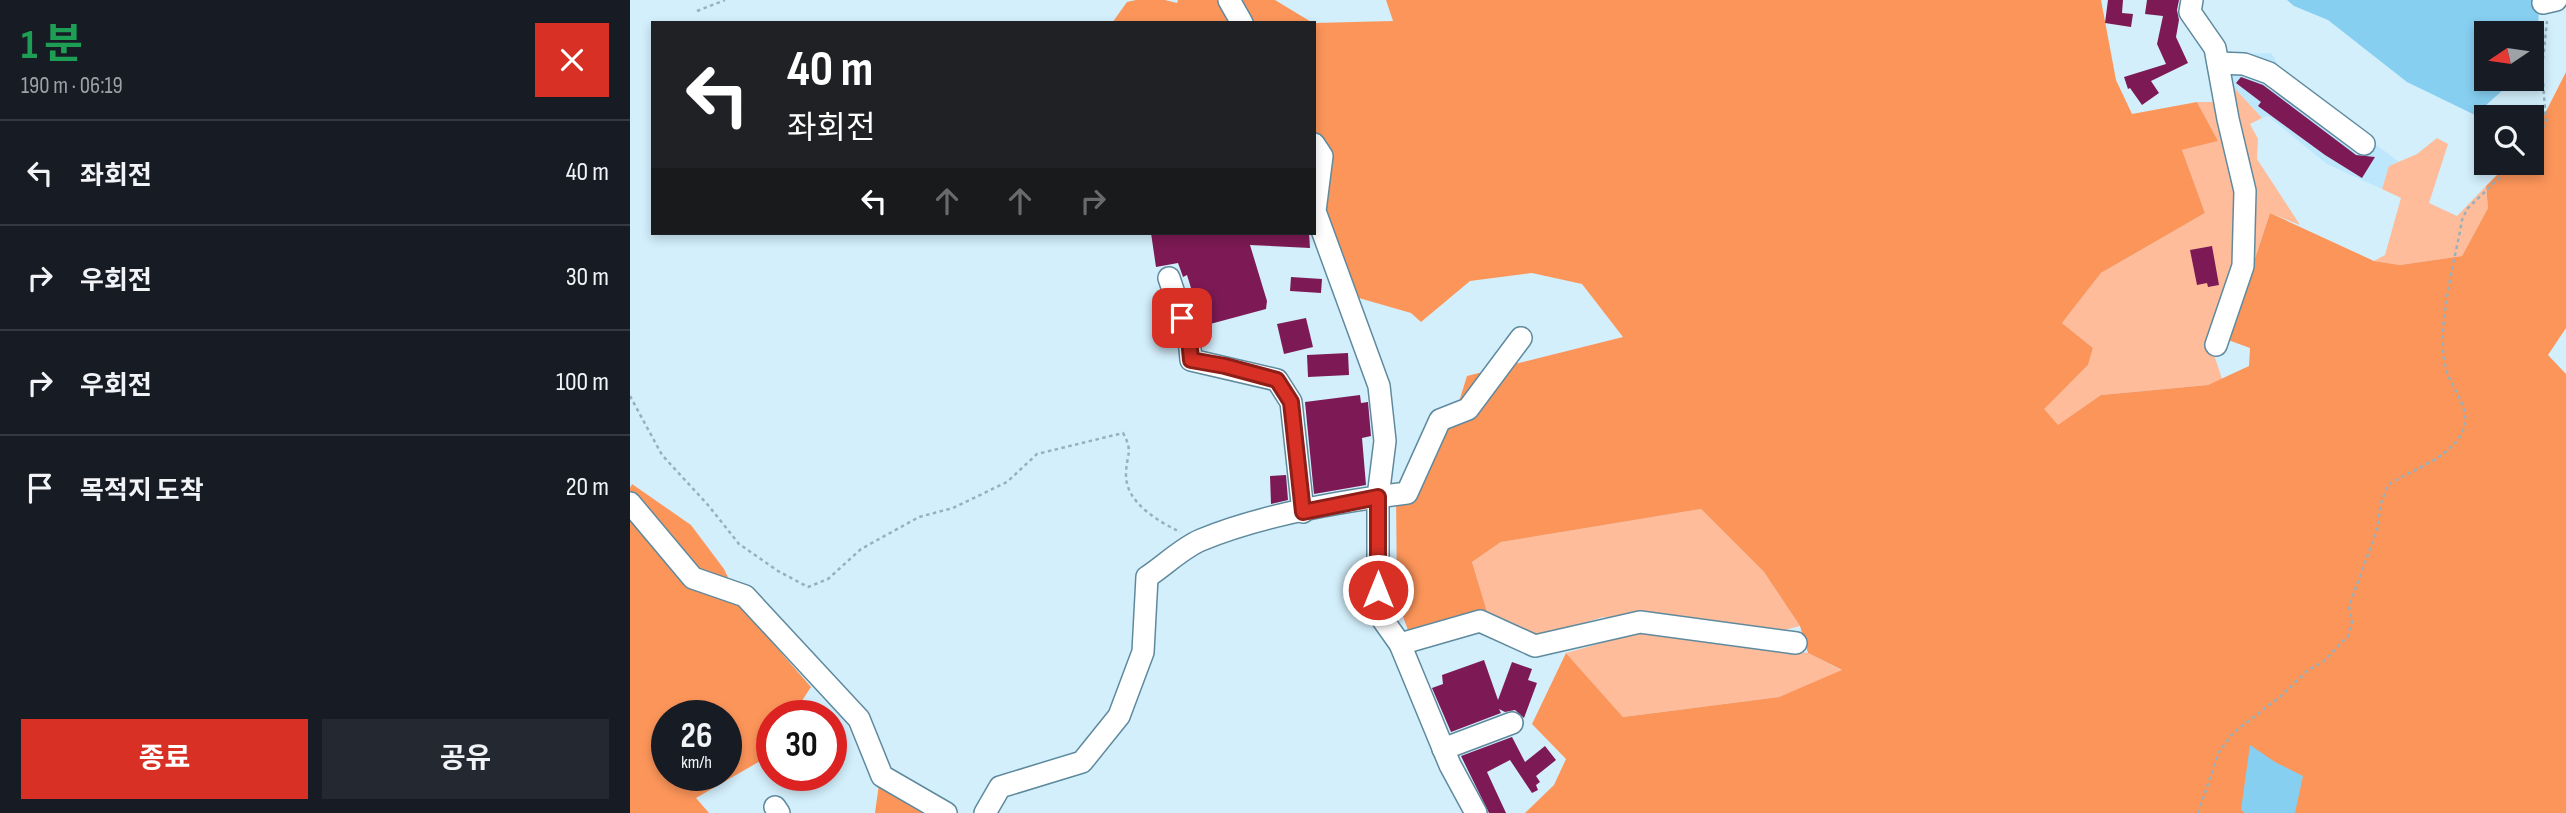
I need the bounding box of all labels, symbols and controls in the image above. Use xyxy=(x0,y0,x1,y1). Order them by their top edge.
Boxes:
text: 1 분 xyxy=(21,20,83,71)
north arrow xyxy=(2474,21,2544,91)
map controls xyxy=(2474,21,2544,175)
button: close xyxy=(535,23,609,97)
text: 40 m xyxy=(787,41,873,100)
icon: left xyxy=(672,49,763,140)
text: 190 m · 06:19 xyxy=(21,72,123,100)
button: search xyxy=(2474,105,2544,175)
text: 좌회전 xyxy=(787,109,875,148)
icon: left xyxy=(21,154,59,192)
text: 40 m xyxy=(566,157,609,188)
text: 좌회전 xyxy=(80,161,152,192)
icon: left xyxy=(855,182,893,220)
icon: ahead xyxy=(928,182,966,220)
icon: ahead xyxy=(1001,182,1039,220)
icon: right xyxy=(1074,182,1112,220)
icon: right xyxy=(21,259,59,297)
text: 30 m xyxy=(566,262,609,293)
text: 우회전 xyxy=(80,266,152,297)
pin xyxy=(1152,288,1212,348)
icon: arrive xyxy=(1163,299,1201,337)
icon: right xyxy=(21,364,59,402)
text: 100 m xyxy=(556,367,609,398)
text: 우회전 xyxy=(80,371,152,402)
icon: arrive xyxy=(21,469,59,507)
text: 20 m xyxy=(566,472,609,503)
text: 목적지 도착 xyxy=(80,476,204,507)
position arrow xyxy=(1341,553,1415,627)
speed limit sign: 30 xyxy=(756,700,847,791)
text: 26 xyxy=(681,715,712,758)
button: 종료 xyxy=(21,719,308,799)
button: 공유 xyxy=(322,719,609,799)
text: km/h xyxy=(681,752,712,773)

